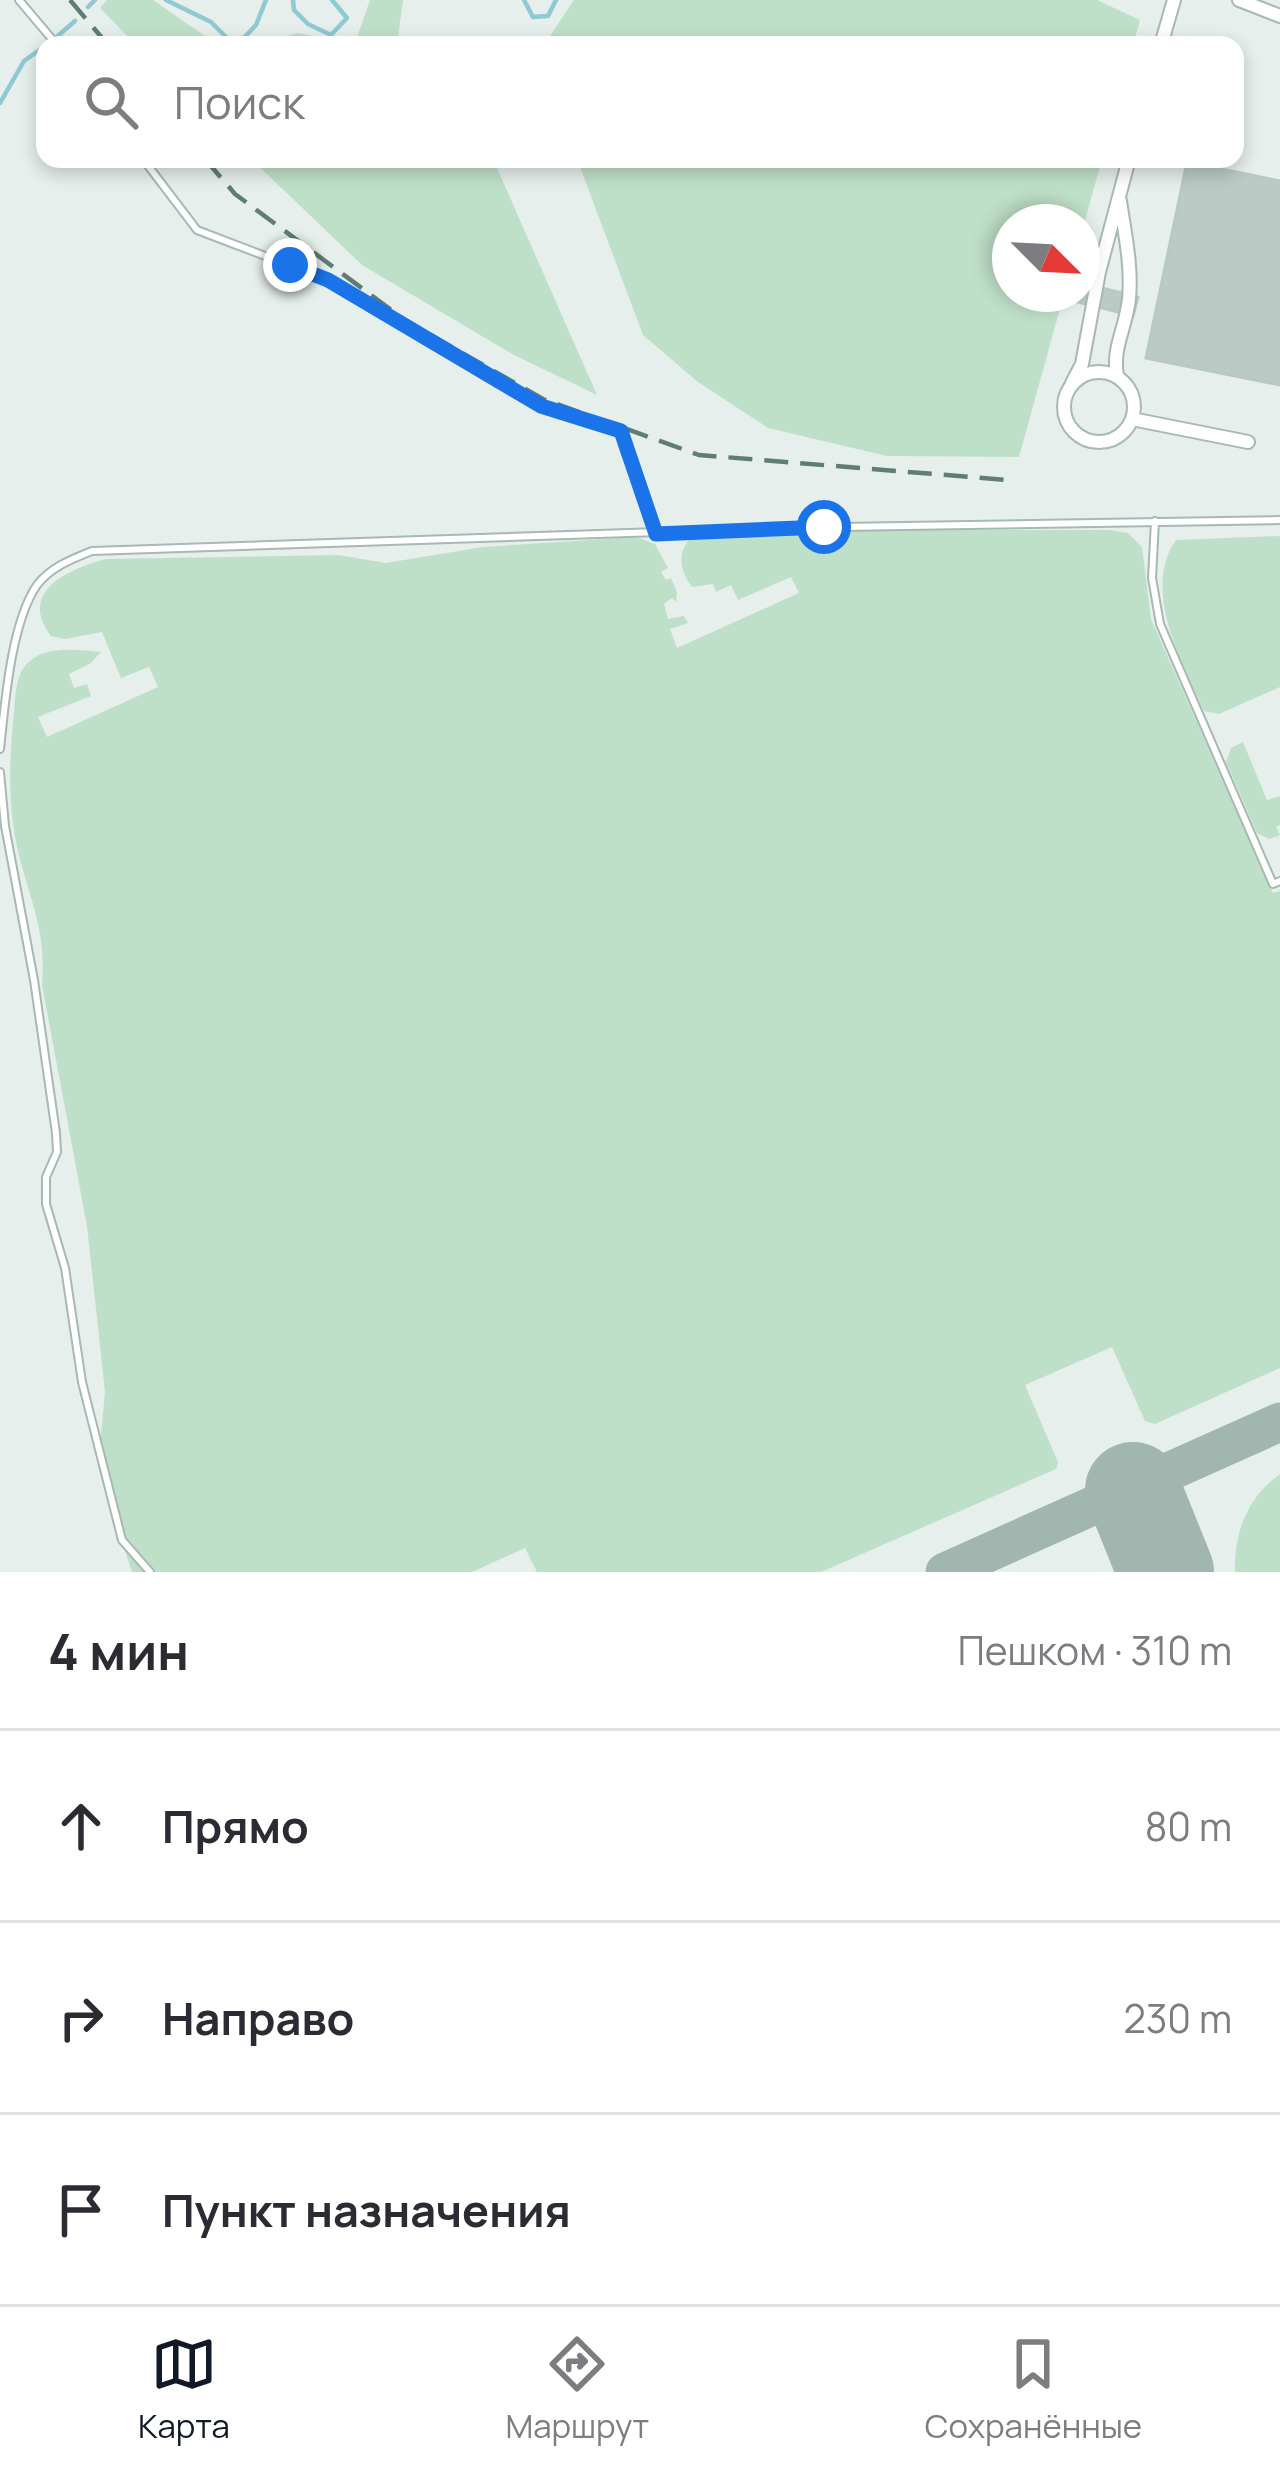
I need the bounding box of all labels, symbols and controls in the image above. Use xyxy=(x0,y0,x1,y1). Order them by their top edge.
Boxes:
search box xyxy=(36,36,1244,168)
icon: search xyxy=(78,69,144,135)
text: Поиск xyxy=(174,71,305,133)
north arrow xyxy=(992,204,1100,312)
route end xyxy=(263,238,317,292)
route start xyxy=(797,500,851,554)
text: 4 мин xyxy=(48,1616,189,1685)
text: Пешком · 310 m xyxy=(958,1623,1232,1677)
icon: ahead xyxy=(48,1793,114,1859)
text: Прямо xyxy=(162,1795,309,1857)
text: 80 m xyxy=(1145,1799,1232,1853)
icon: right xyxy=(48,1985,114,2051)
text: Направо xyxy=(162,1987,354,2049)
text: 230 m xyxy=(1124,1991,1232,2045)
icon: arrive xyxy=(48,2177,114,2243)
text: Пункт назначения xyxy=(162,2179,571,2241)
tab: Карта xyxy=(138,2331,230,2448)
tab: Маршрут xyxy=(505,2331,649,2448)
tab: Сохранённые xyxy=(925,2331,1142,2448)

